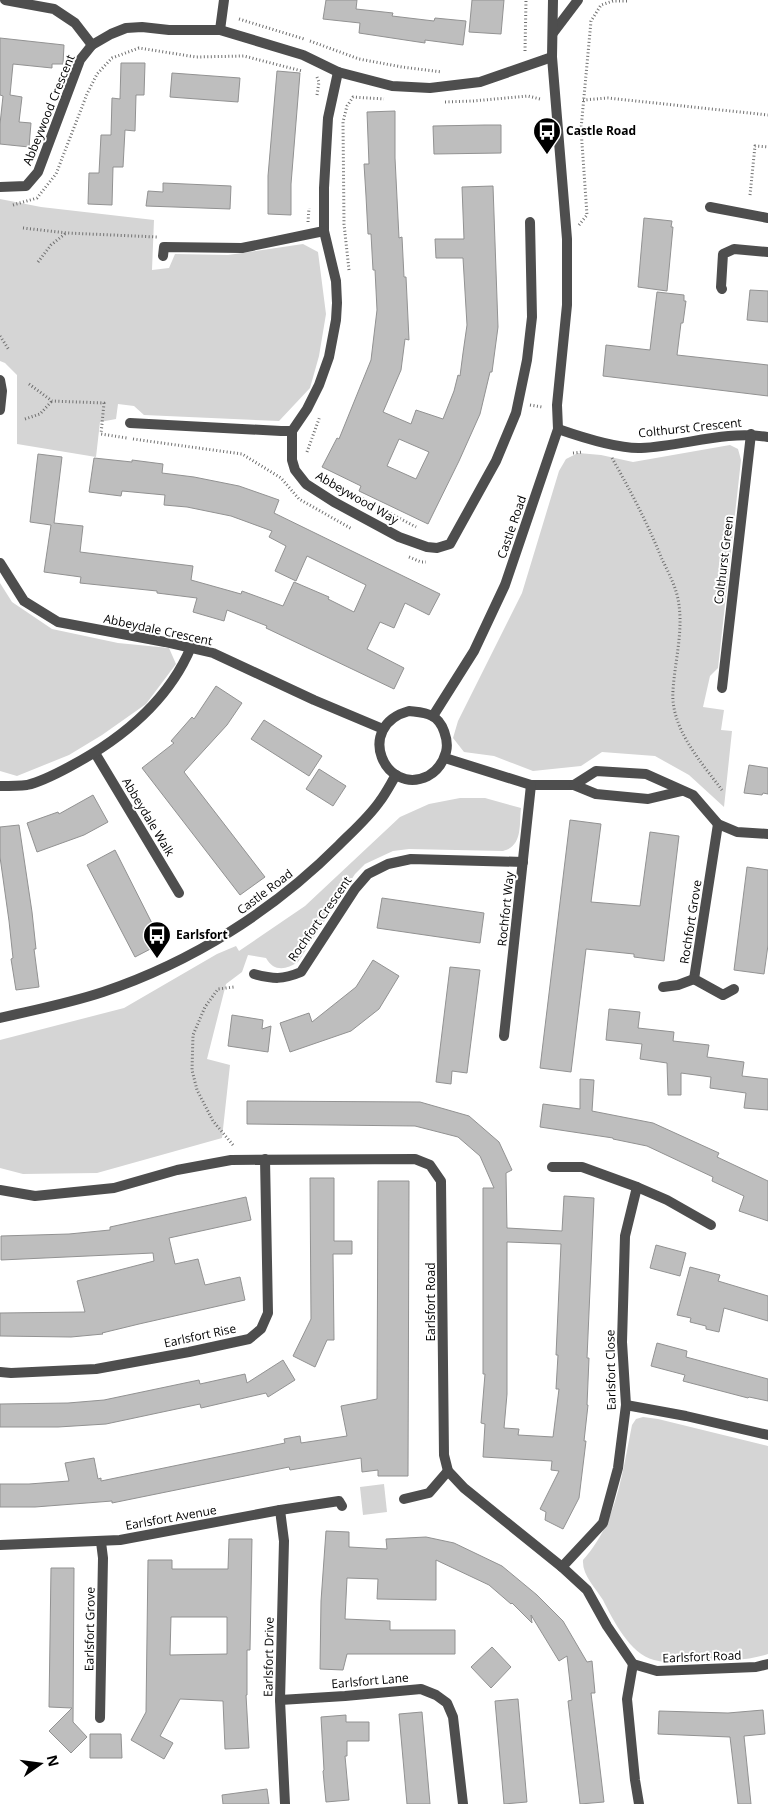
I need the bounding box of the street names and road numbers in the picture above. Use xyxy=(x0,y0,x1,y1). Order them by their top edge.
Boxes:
street label: Abbeywood Crescent xyxy=(19,52,79,168)
street label: Colthurst Crescent xyxy=(637,414,742,441)
street label: Abbeywood Way xyxy=(313,467,403,529)
street label: Castle Road xyxy=(493,493,530,561)
street label: Colthurst Green xyxy=(710,515,737,605)
street label: Abbeydale Crescent xyxy=(102,610,214,649)
street label: Abbeydale Walk xyxy=(118,774,179,860)
street label: Castle Road xyxy=(233,865,296,918)
street label: Rochfort Way xyxy=(493,870,518,947)
street label: Rochfort Crescent xyxy=(284,873,355,965)
street label: Rochfort Grove xyxy=(675,878,706,965)
street label: Earlsfort Road xyxy=(422,1262,439,1342)
street label: Earlsfort Rise xyxy=(162,1320,238,1351)
street label: Earlsfort Close xyxy=(601,1329,620,1411)
street label: Earlsfort Avenue xyxy=(124,1501,218,1534)
street label: Earlsfort Grove xyxy=(80,1587,99,1671)
street label: Earlsfort Drive xyxy=(259,1617,278,1697)
street label: Earlsfort Road xyxy=(662,1647,742,1666)
street label: Earlsfort Lane xyxy=(331,1669,410,1692)

